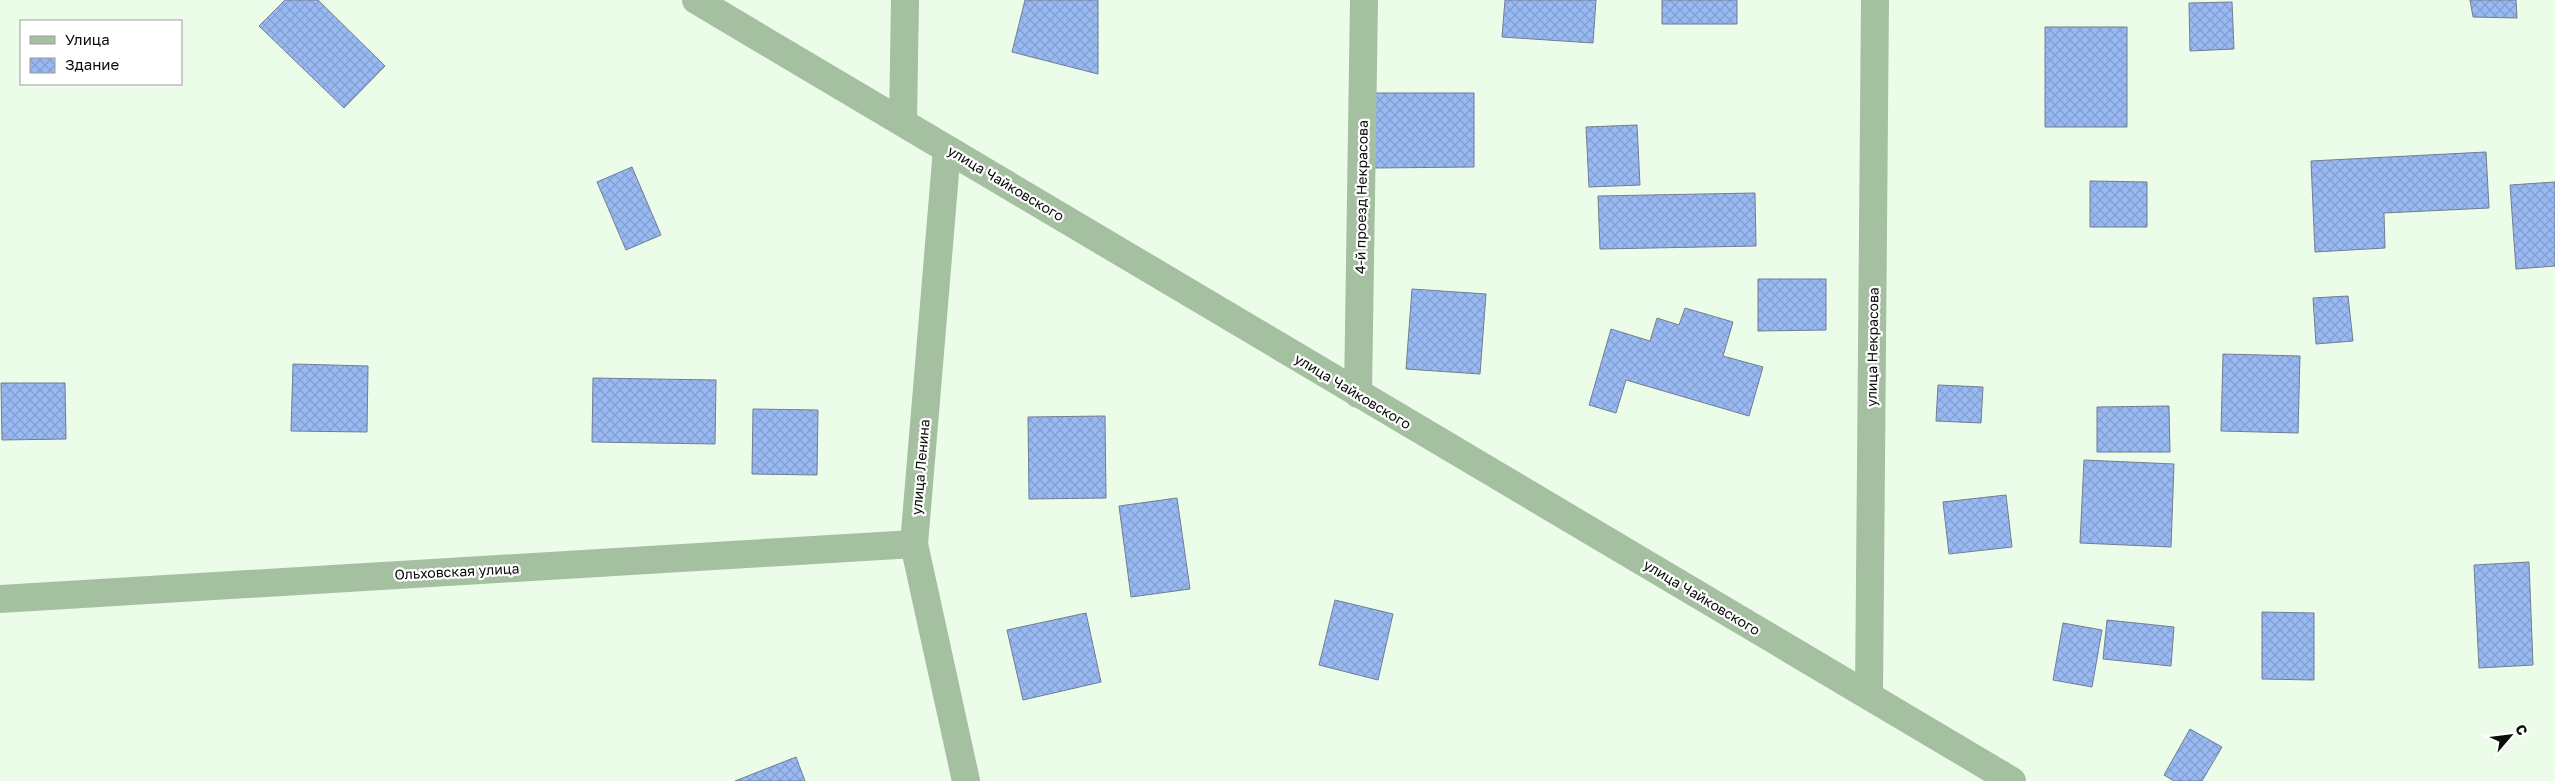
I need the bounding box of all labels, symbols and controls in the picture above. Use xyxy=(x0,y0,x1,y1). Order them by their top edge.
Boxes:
legend xyxy=(20,20,182,85)
text: Улица xyxy=(65,30,110,48)
text: Здание xyxy=(65,55,119,73)
street label: 4-й проезд Некрасова xyxy=(1351,120,1371,274)
street label: улица Чайковского xyxy=(945,141,1067,225)
street label: улица Некрасова xyxy=(1862,287,1882,407)
street label: улица Чайковского xyxy=(1292,349,1414,433)
street label: улица Ленина xyxy=(907,418,933,516)
street label: улица Чайковского xyxy=(1641,555,1763,639)
street label: Ольховская улица xyxy=(394,559,520,583)
north arrow xyxy=(2485,711,2535,761)
text: С xyxy=(2512,721,2532,738)

